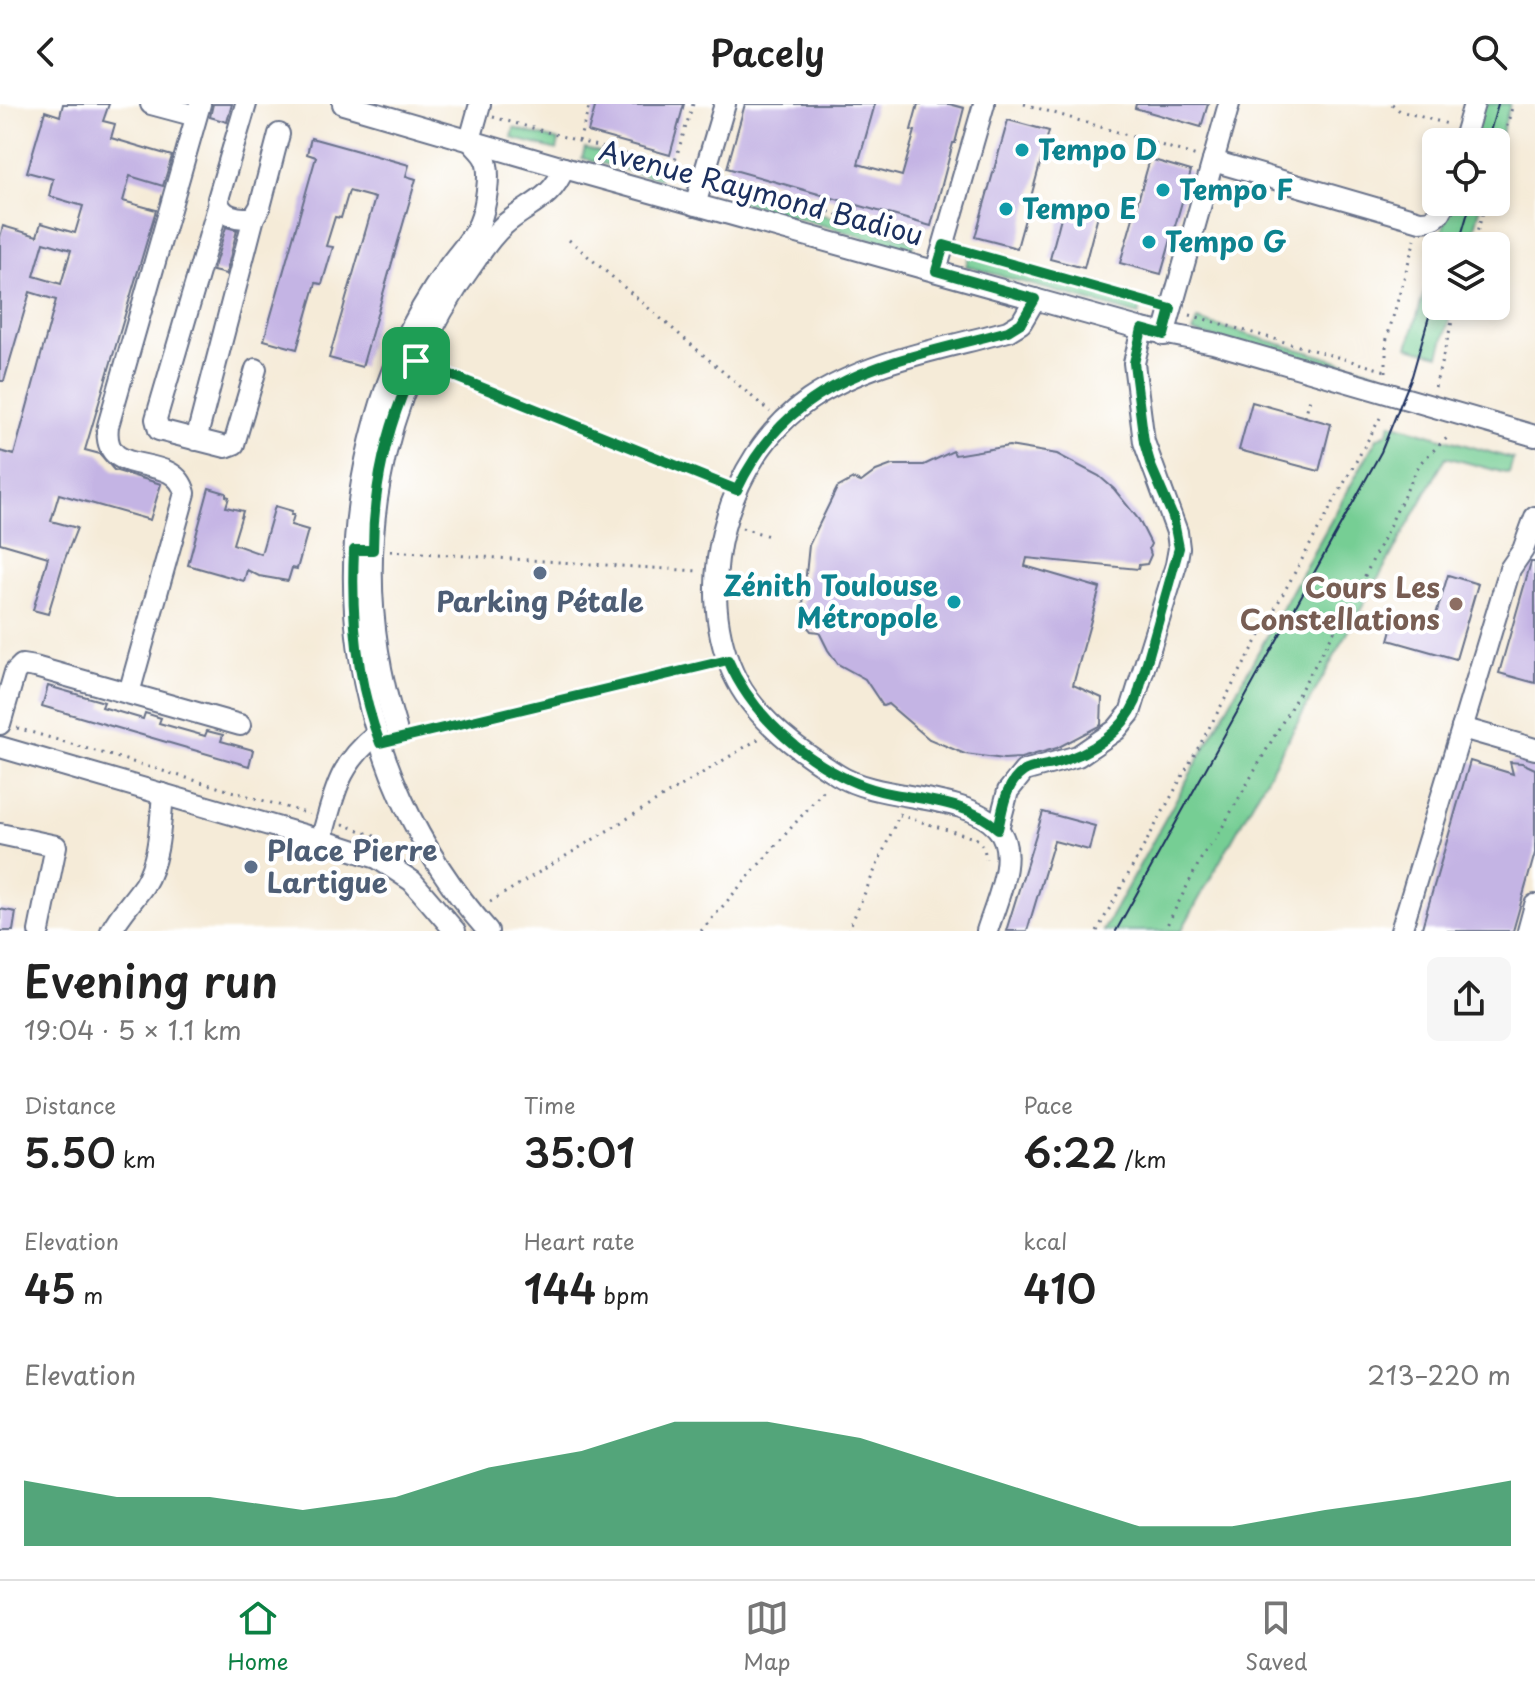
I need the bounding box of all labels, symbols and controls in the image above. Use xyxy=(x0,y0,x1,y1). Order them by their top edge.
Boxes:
text: Pacely xyxy=(710,25,825,79)
icon: back xyxy=(24,30,68,74)
icon: search xyxy=(1467,30,1511,74)
place label: Tempo D xyxy=(1038,127,1157,170)
street label: Avenue Raymond Badiou xyxy=(595,128,928,256)
map controls xyxy=(1422,128,1510,320)
button: locate xyxy=(1422,128,1510,216)
marker: Tempo D xyxy=(1013,141,1031,159)
place label: Tempo F xyxy=(1179,167,1293,210)
marker: Tempo F xyxy=(1154,181,1172,199)
place label: Tempo E xyxy=(1022,186,1137,229)
marker: Tempo E xyxy=(997,200,1015,218)
place label: Tempo G xyxy=(1165,219,1287,262)
button: layers xyxy=(1422,232,1510,320)
marker: Tempo G xyxy=(1140,233,1158,251)
pin xyxy=(382,327,450,395)
icon: arrive xyxy=(394,339,438,383)
place label: Zénith Toulouse Métropole xyxy=(723,563,938,638)
marker: Parking Pétale xyxy=(531,564,549,582)
place label: Cours Les Constellations xyxy=(1240,565,1440,640)
place label: Parking Pétale xyxy=(436,579,644,622)
marker: Zénith Toulouse Métropole xyxy=(945,593,963,611)
marker: Cours Les Constellations xyxy=(1447,595,1465,613)
place label: Place Pierre Lartigue xyxy=(267,828,437,903)
marker: Place Pierre Lartigue xyxy=(242,858,260,876)
text: Evening run xyxy=(24,947,278,1013)
button: share xyxy=(1427,957,1511,1041)
text: 19:04 · 5 × 1.1 km xyxy=(24,1010,242,1049)
text: Distance xyxy=(24,1088,116,1121)
text: Time xyxy=(524,1088,576,1121)
text: Pace xyxy=(1023,1088,1073,1121)
text: 5.50 xyxy=(24,1121,116,1182)
text: 35:01 xyxy=(524,1121,635,1182)
text: 6:22 xyxy=(1023,1121,1117,1182)
text: km xyxy=(116,1142,156,1175)
text: /km xyxy=(1117,1142,1167,1175)
text: Elevation xyxy=(24,1224,119,1257)
text: Heart rate xyxy=(524,1224,635,1257)
text: kcal xyxy=(1023,1224,1067,1257)
text: 45 xyxy=(24,1257,76,1318)
text: 144 xyxy=(524,1257,596,1318)
text: 410 xyxy=(1023,1257,1096,1318)
text: m xyxy=(76,1278,103,1311)
text: bpm xyxy=(596,1278,649,1311)
text: Elevation xyxy=(24,1355,136,1394)
text: 213–220 m xyxy=(1367,1355,1511,1394)
tab: Home xyxy=(227,1596,289,1677)
tab: Map xyxy=(743,1596,790,1677)
tab: Saved xyxy=(1245,1596,1308,1677)

